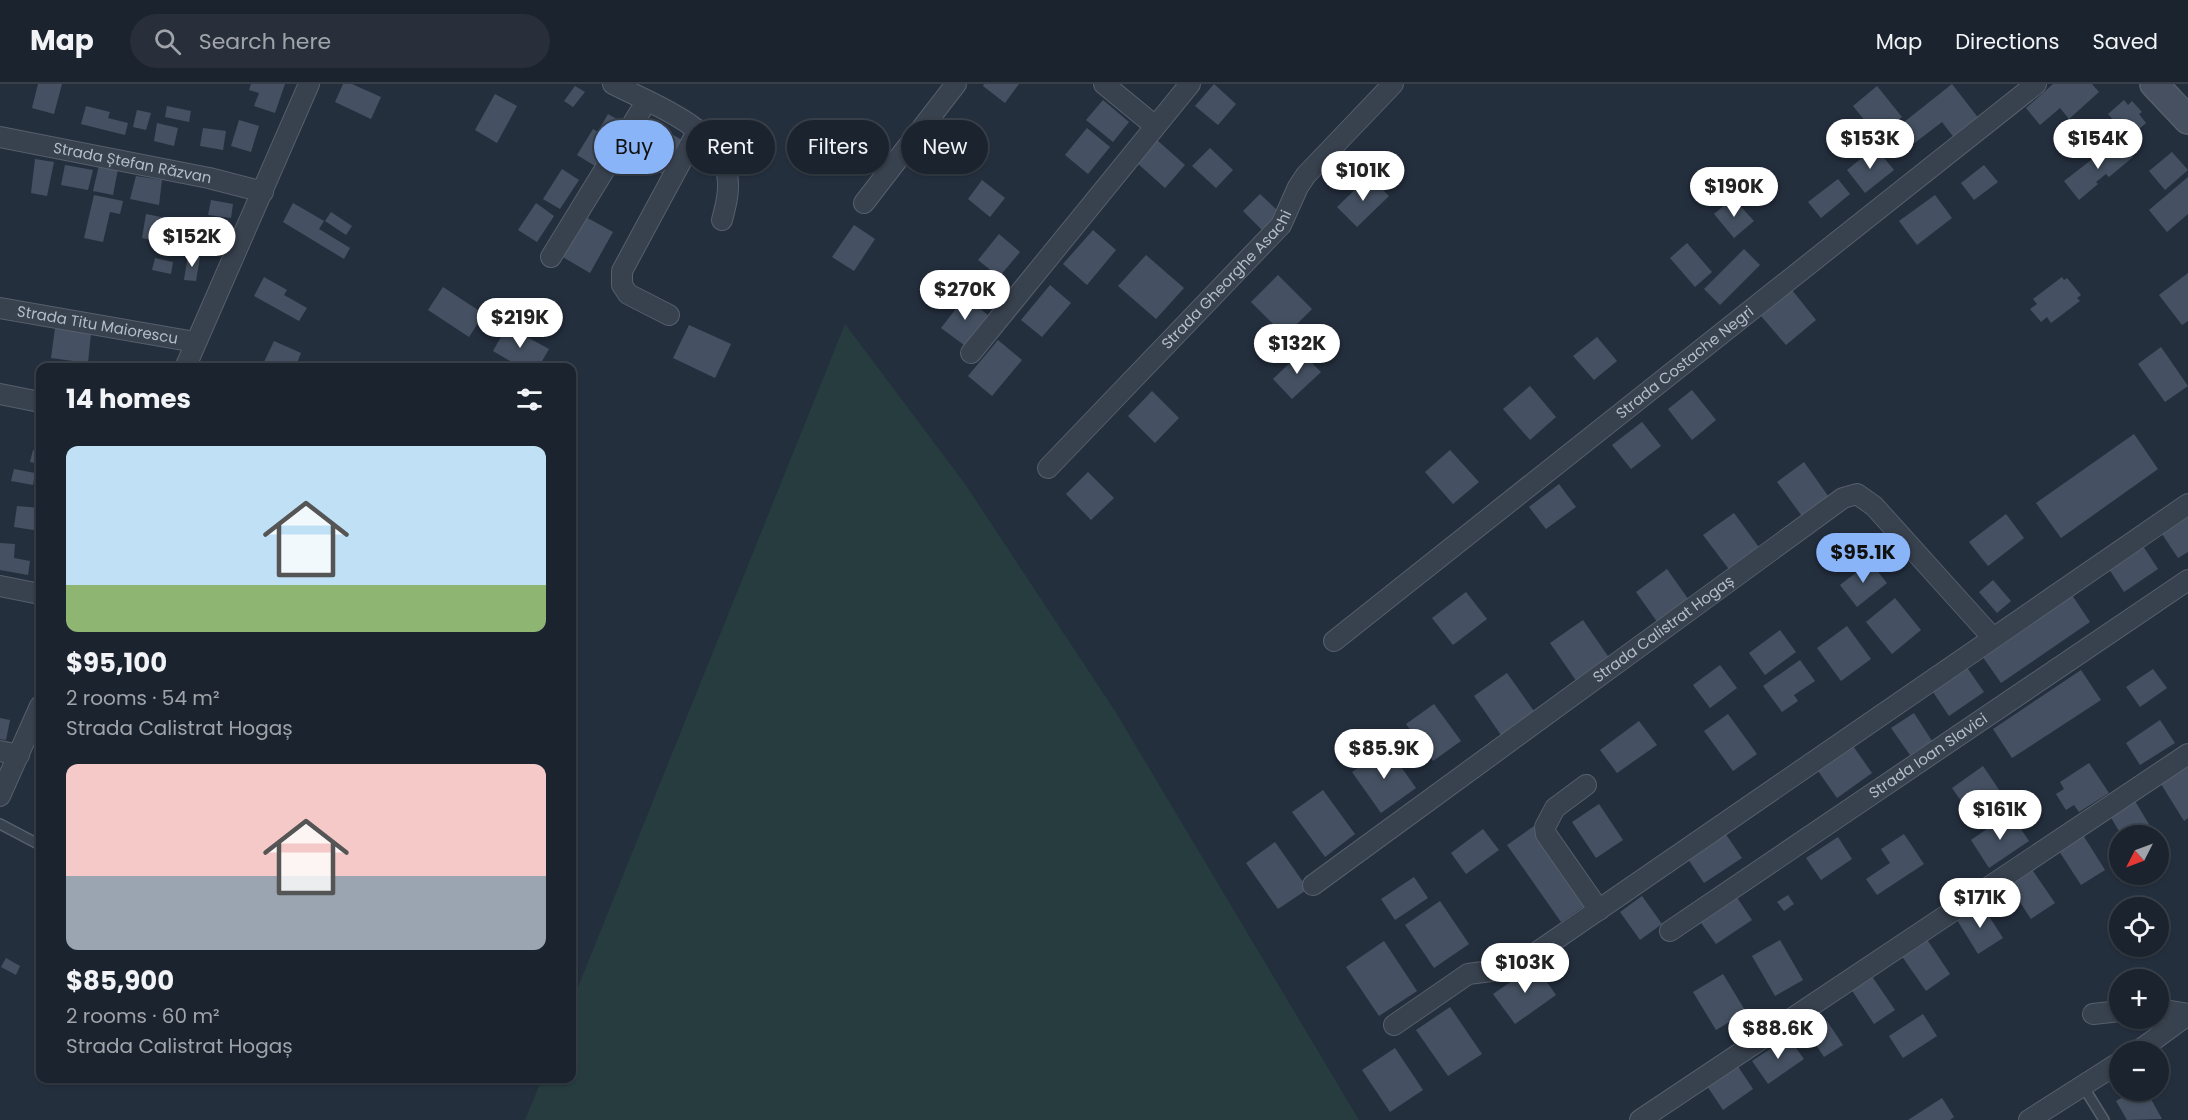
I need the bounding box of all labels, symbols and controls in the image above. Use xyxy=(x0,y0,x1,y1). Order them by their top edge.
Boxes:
search box xyxy=(130,14,550,68)
text: Map xyxy=(30,21,94,60)
icon: search xyxy=(151,25,184,58)
text: Search here xyxy=(199,26,331,57)
text: Map xyxy=(1876,27,1922,56)
text: Directions xyxy=(1955,27,2059,56)
text: Saved xyxy=(2092,27,2158,56)
pin: $153K xyxy=(1828,119,1912,170)
pin: $154K xyxy=(2056,119,2140,170)
chip: Buy xyxy=(594,120,674,174)
chip: Rent xyxy=(686,120,775,174)
chip: Filters xyxy=(787,120,889,174)
chip: New xyxy=(901,120,988,174)
text: $153K xyxy=(1840,124,1900,152)
text: $154K xyxy=(2067,124,2129,152)
street label: Strada Ștefan Răzvan xyxy=(52,137,214,188)
pin: $101K xyxy=(1321,151,1405,202)
text: $101K xyxy=(1335,156,1391,184)
pin: $190K xyxy=(1692,167,1776,218)
text: $190K xyxy=(1704,172,1764,200)
street label: Strada Gheorghe Asachi xyxy=(1156,207,1296,354)
pin: $152K xyxy=(150,217,234,268)
text: $152K xyxy=(162,222,222,250)
pin: $270K xyxy=(923,270,1007,321)
text: $270K xyxy=(934,275,996,303)
pin: $219K xyxy=(478,298,562,349)
street label: Strada Titu Maiorescu xyxy=(15,300,180,349)
street label: Strada Costache Negri xyxy=(1611,301,1758,423)
text: $219K xyxy=(491,303,549,331)
pin: $132K xyxy=(1255,324,1339,375)
text: $132K xyxy=(1268,329,1326,357)
text: 14 homes xyxy=(66,381,191,417)
icon: filters xyxy=(513,383,546,416)
icon: home xyxy=(252,485,360,593)
pin: $95.1K xyxy=(1814,533,1912,584)
text: $95.1K xyxy=(1830,538,1896,566)
street label: Strada Calistrat Hogaș xyxy=(1588,570,1738,687)
text: $95,100 xyxy=(66,645,167,681)
text: 2 rooms · 54 m² xyxy=(66,684,220,712)
street label: Strada Ioan Slavici xyxy=(1865,708,1991,803)
text: Strada Calistrat Hogaș xyxy=(66,714,293,742)
pin: $85.9K xyxy=(1335,729,1433,780)
text: $85.9K xyxy=(1349,734,1420,762)
pin: $161K xyxy=(1958,790,2042,841)
text: $161K xyxy=(1973,795,2027,823)
icon: home xyxy=(252,803,360,911)
north arrow xyxy=(2109,825,2169,885)
map controls xyxy=(2109,825,2169,1101)
pin: $171K xyxy=(1938,878,2022,929)
text: $171K xyxy=(1954,883,2006,911)
button: locate xyxy=(2109,897,2169,957)
pin: $103K xyxy=(1483,943,1567,994)
text: $103K xyxy=(1495,948,1555,976)
text: $85,900 xyxy=(66,963,174,999)
button: + xyxy=(2109,969,2169,1029)
text: 2 rooms · 60 m² xyxy=(66,1002,220,1030)
pin: $88.6K xyxy=(1729,1009,1827,1060)
text: $88.6K xyxy=(1742,1014,1814,1042)
text: Strada Calistrat Hogaș xyxy=(66,1032,293,1060)
button: − xyxy=(2109,1041,2169,1101)

